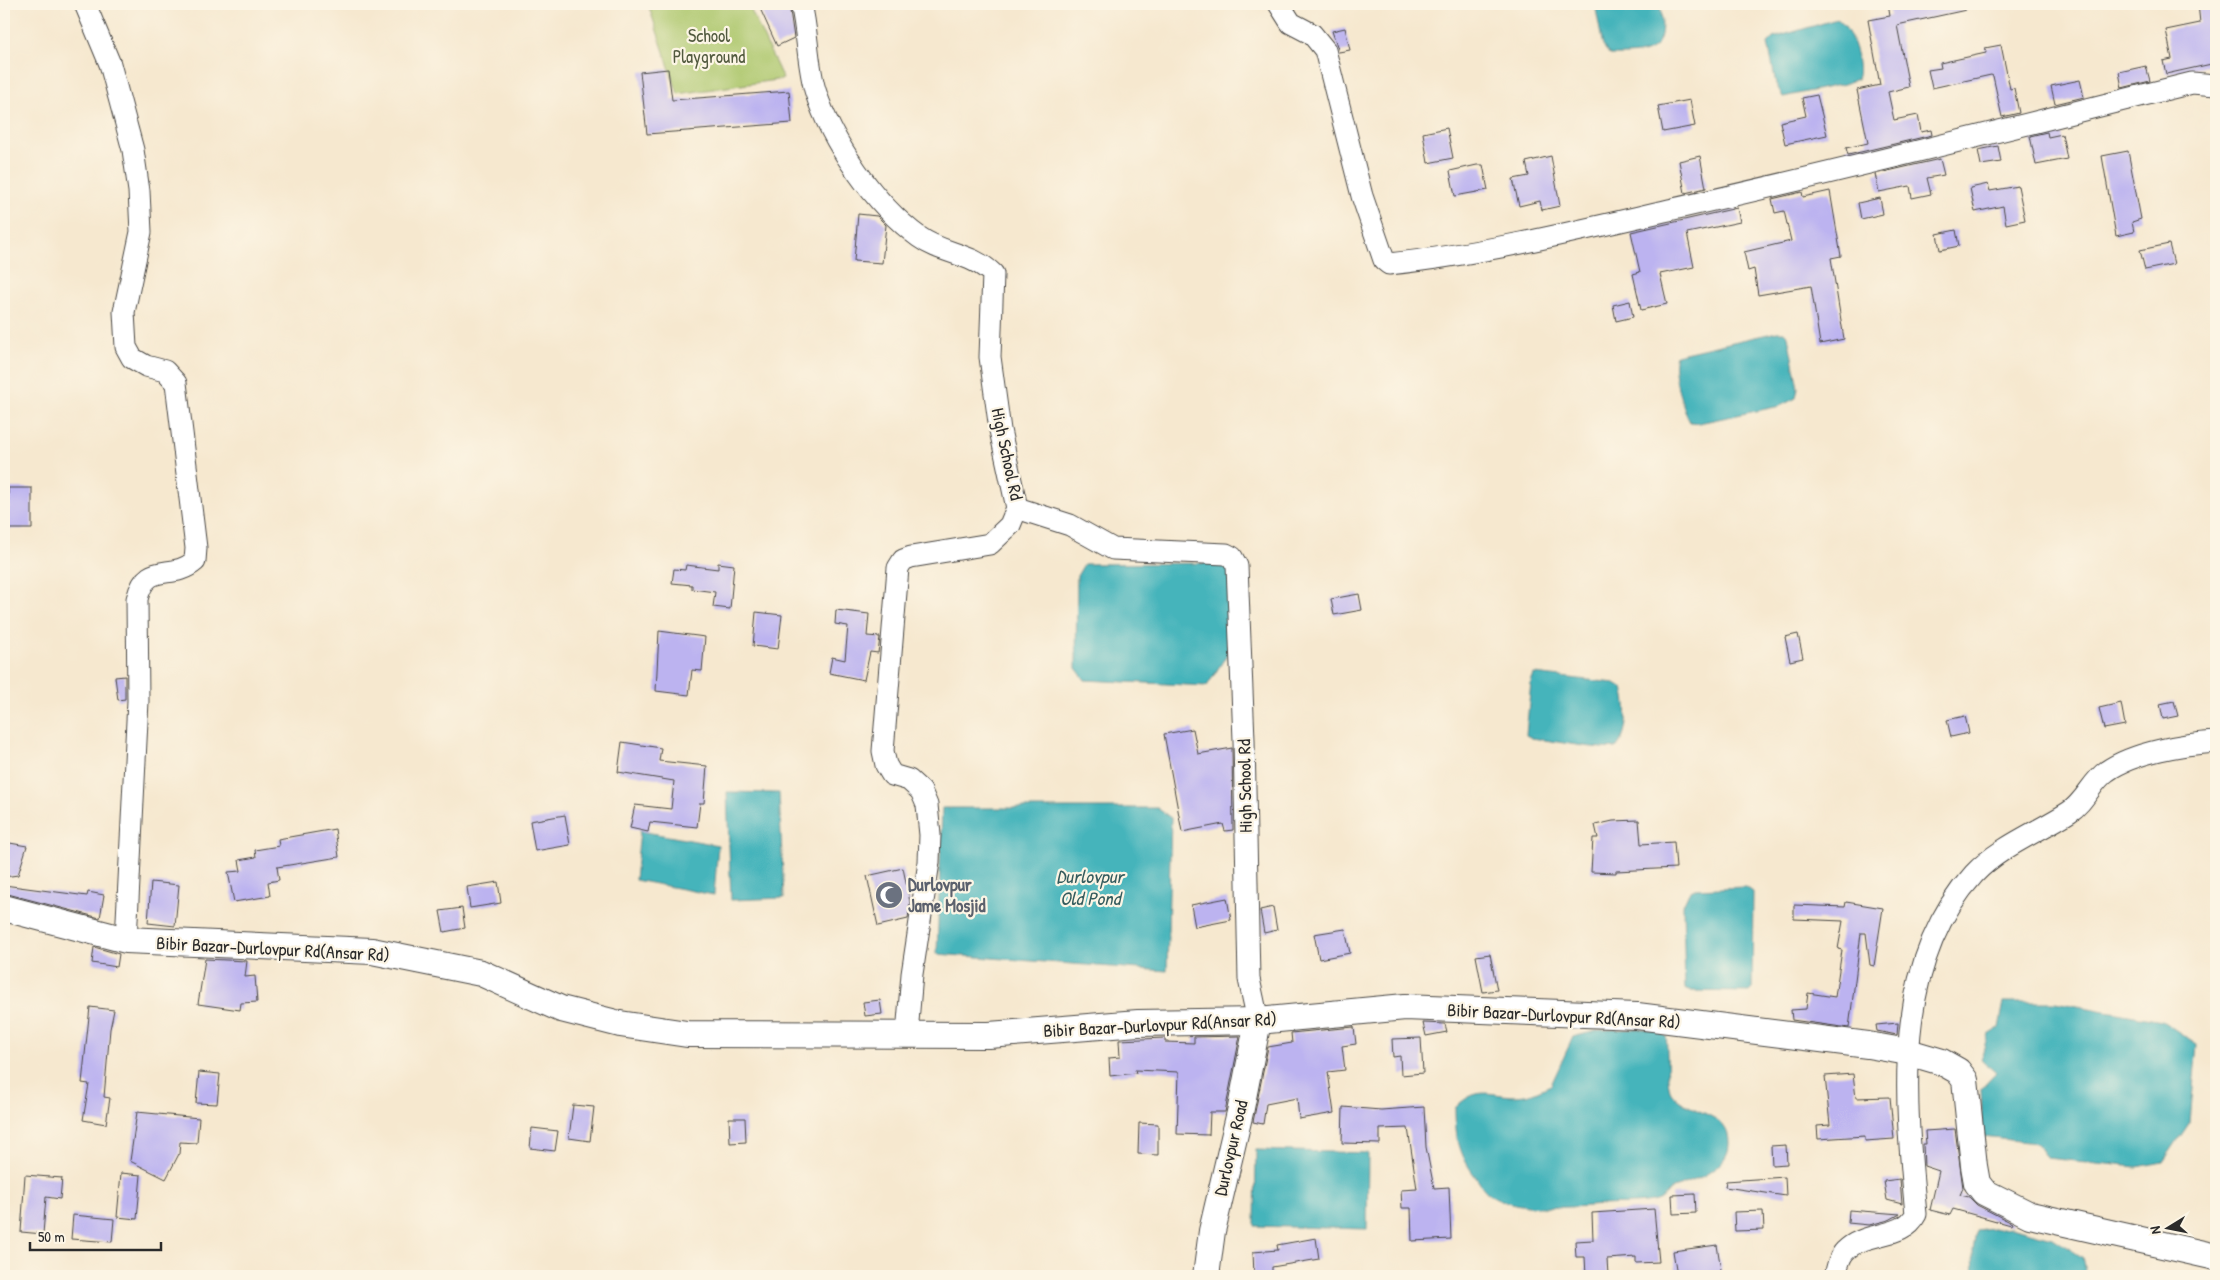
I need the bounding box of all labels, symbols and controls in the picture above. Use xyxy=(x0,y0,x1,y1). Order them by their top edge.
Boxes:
park label: School Playground xyxy=(673,23,745,69)
street label: High School Rd xyxy=(986,406,1029,502)
street label: High School Rd xyxy=(1231,739,1258,833)
water label: Durlovpur Old Pond xyxy=(1056,863,1126,911)
place label: Durlovpur Jame Mosjid xyxy=(908,872,985,918)
mosque icon: Durlovpur Jame Mosjid xyxy=(874,880,904,910)
street label: Bibir Bazar-Durlovpur Rd(Ansar Rd) xyxy=(156,930,390,967)
street label: Bibir Bazar-Durlovpur Rd(Ansar Rd) xyxy=(1447,997,1681,1034)
street label: Bibir Bazar-Durlovpur Rd(Ansar Rd) xyxy=(1043,1006,1277,1043)
street label: Durlovpur Road xyxy=(1207,1098,1254,1198)
north arrow xyxy=(2142,1202,2192,1252)
scale bar xyxy=(30,1220,161,1252)
text: N xyxy=(2145,1224,2165,1236)
text: 50 m xyxy=(38,1226,65,1247)

